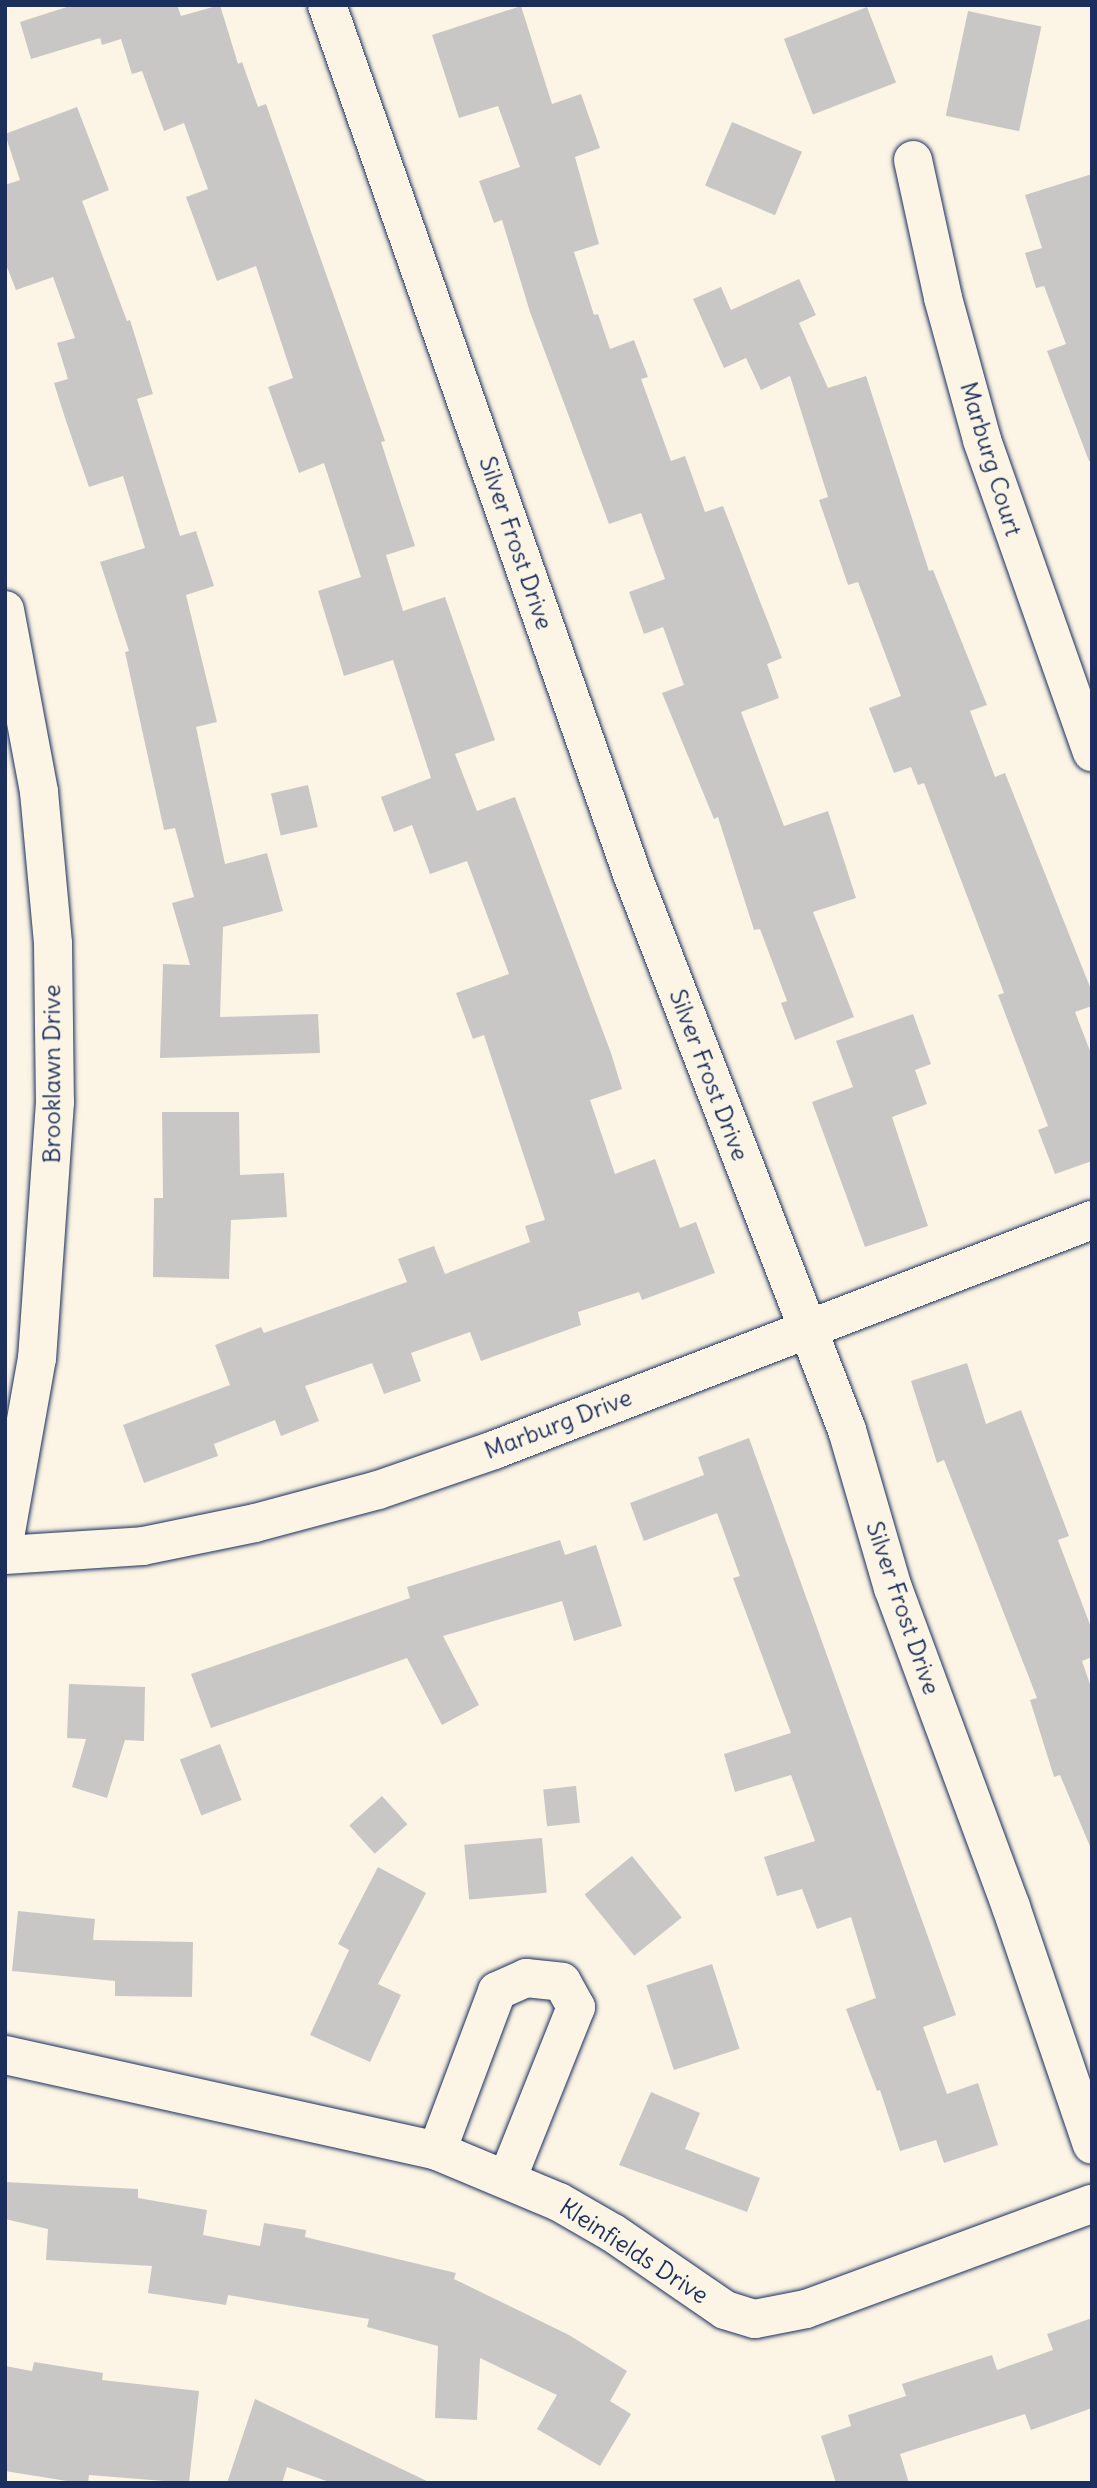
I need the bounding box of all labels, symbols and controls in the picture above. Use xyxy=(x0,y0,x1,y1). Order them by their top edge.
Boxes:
street label: Marburg Court xyxy=(954,378,1028,540)
street label: Silver Frost Drive xyxy=(473,453,559,633)
street label: Brooklawn Drive xyxy=(38,985,66,1163)
street label: Silver Frost Drive xyxy=(663,985,755,1165)
street label: Marburg Drive xyxy=(480,1383,636,1465)
street label: Silver Frost Drive xyxy=(860,1518,946,1698)
street label: Kleinfields Drive xyxy=(554,2192,714,2310)

